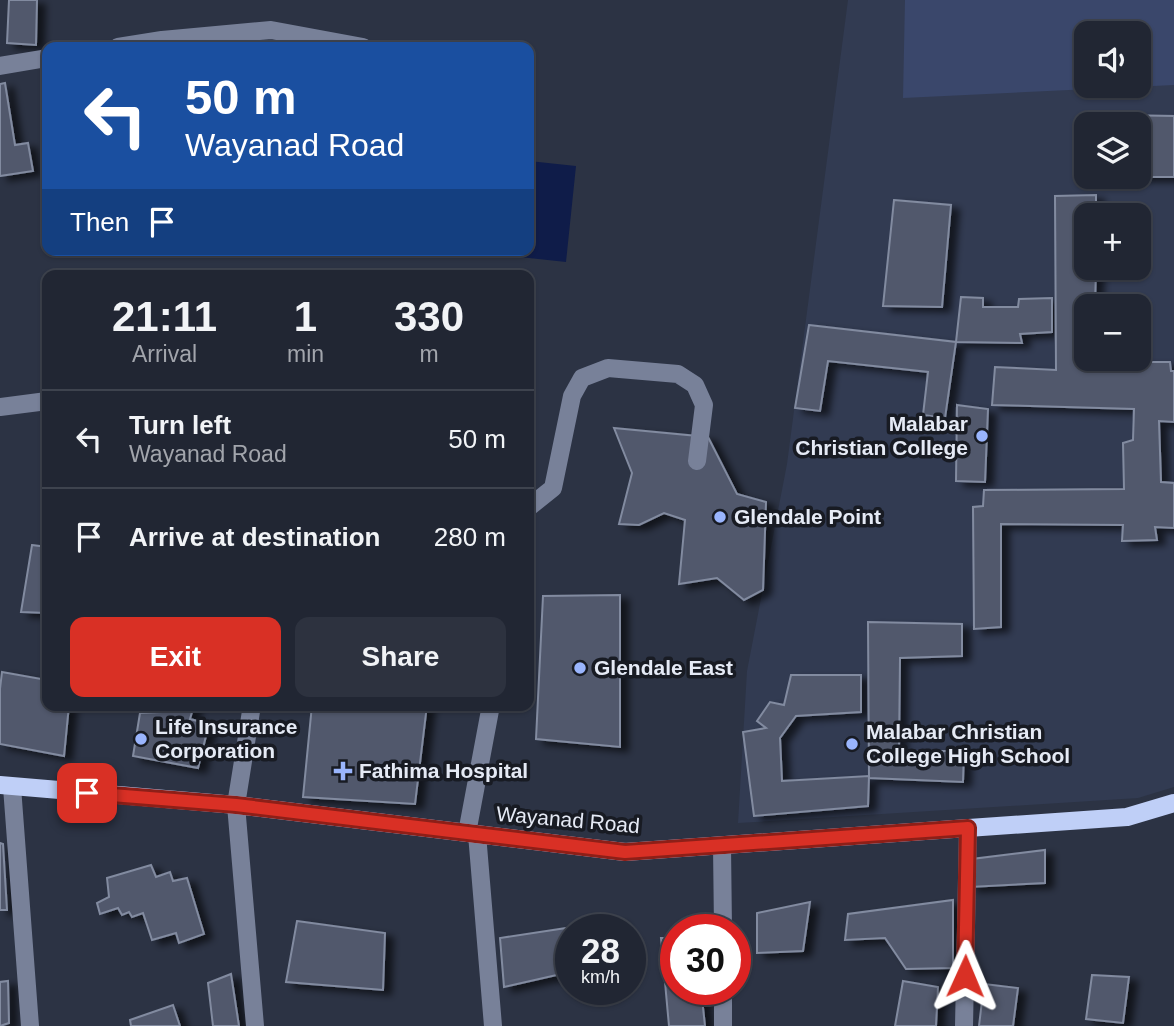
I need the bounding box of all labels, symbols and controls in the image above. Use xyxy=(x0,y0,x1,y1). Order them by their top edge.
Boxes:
map controls xyxy=(1074,21,1151,371)
button: sound xyxy=(1074,21,1151,98)
icon: left xyxy=(70,70,161,161)
text: 50 m xyxy=(185,70,297,124)
button: layers xyxy=(1074,112,1151,189)
text: Wayanad Road xyxy=(185,127,404,163)
icon: arrive xyxy=(143,203,181,241)
button: + xyxy=(1074,203,1151,280)
text: Then xyxy=(70,207,129,237)
text: 21:11 xyxy=(112,293,217,340)
text: 1 xyxy=(294,293,317,340)
text: 330 xyxy=(394,293,464,340)
button: − xyxy=(1074,294,1151,371)
text: Arrival xyxy=(132,341,197,367)
text: min xyxy=(287,341,324,367)
text: m xyxy=(419,341,439,367)
text: Turn left xyxy=(129,410,231,440)
place label: Malabar Christian College xyxy=(795,412,968,459)
icon: left xyxy=(70,420,108,458)
text: 50 m xyxy=(448,424,506,454)
marker: Malabar Christian College xyxy=(974,428,990,444)
text: Wayanad Road xyxy=(129,441,287,467)
place label: Glendale Point xyxy=(734,505,881,528)
marker: Glendale Point xyxy=(712,509,728,525)
icon: arrive xyxy=(70,518,108,556)
text: Arrive at destination xyxy=(129,522,380,552)
text: 280 m xyxy=(434,522,506,552)
button: Exit xyxy=(70,617,281,697)
button: Share xyxy=(295,617,506,697)
place label: Glendale East xyxy=(594,656,733,679)
marker: Glendale East xyxy=(572,660,588,676)
place label: Life Insurance Corporation xyxy=(155,715,297,762)
place label: Malabar Christian College High School xyxy=(866,720,1070,767)
marker: Life Insurance Corporation xyxy=(133,731,149,747)
marker: Malabar Christian College High School xyxy=(844,736,860,752)
place label: Fathima Hospital xyxy=(359,759,528,782)
marker: Fathima Hospital xyxy=(333,761,353,781)
pin xyxy=(57,763,117,823)
icon: arrive xyxy=(68,774,106,812)
street label: Wayanad Road xyxy=(495,802,641,837)
speed limit sign: 30 xyxy=(660,914,751,1005)
text: 28 xyxy=(581,931,620,970)
position arrow xyxy=(928,939,1002,1013)
text: km/h xyxy=(581,967,620,987)

